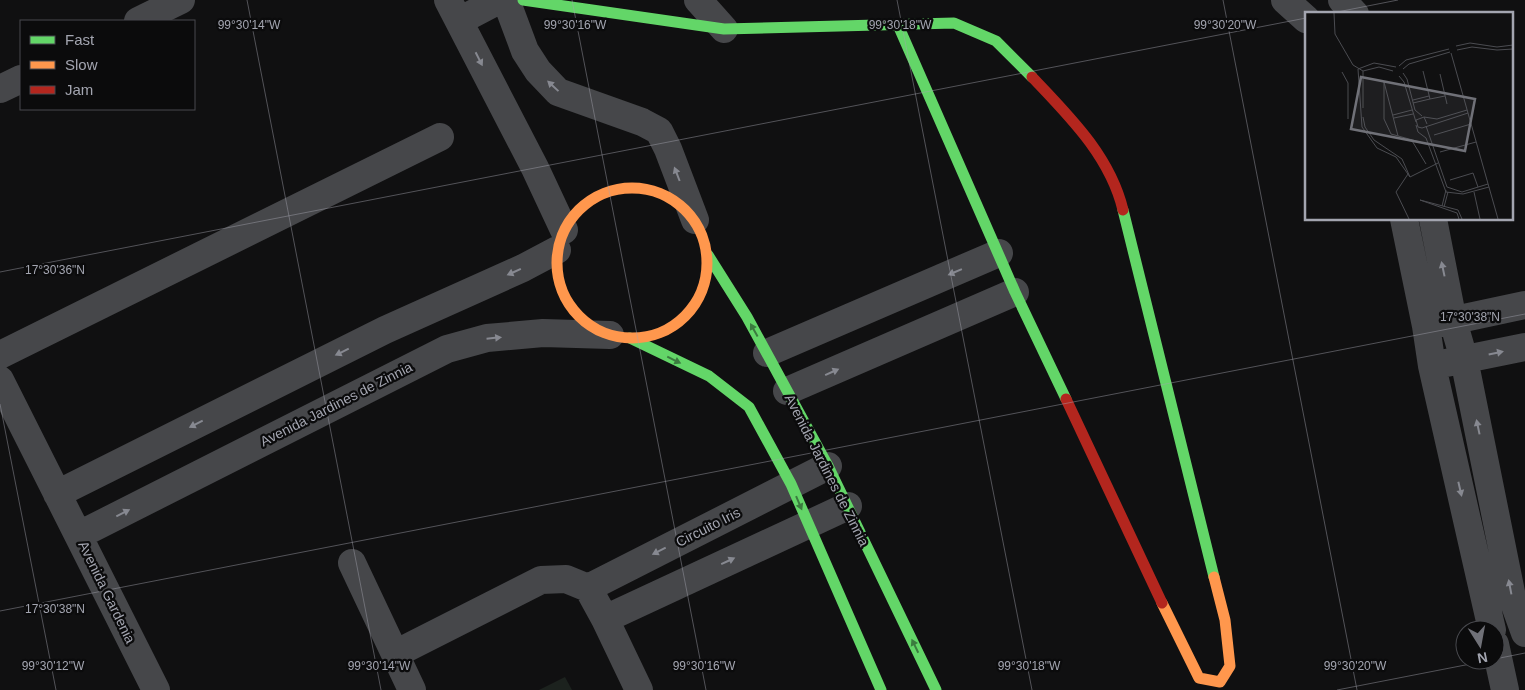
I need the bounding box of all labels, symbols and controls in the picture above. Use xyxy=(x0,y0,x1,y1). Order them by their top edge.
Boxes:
inset map xyxy=(1305,12,1512,220)
text: 99°30'14"W xyxy=(218,18,281,32)
text: 99°30'16"W xyxy=(544,18,607,32)
text: 99°30'18"W xyxy=(869,18,932,32)
text: 99°30'20"W xyxy=(1194,18,1257,32)
legend xyxy=(20,20,195,110)
text: Fast xyxy=(65,31,95,48)
one-way arrow xyxy=(475,51,483,66)
text: Slow xyxy=(65,56,98,73)
one-way arrow xyxy=(547,80,559,92)
text: Jam xyxy=(65,81,93,98)
one-way arrow xyxy=(673,166,681,181)
one-way arrow xyxy=(1439,261,1447,276)
text: 17°30'36"N xyxy=(25,263,85,277)
one-way arrow xyxy=(947,268,962,276)
one-way arrow xyxy=(507,269,521,277)
text: 17°30'38"N xyxy=(1440,310,1500,324)
one-way arrow xyxy=(750,322,758,337)
one-way arrow xyxy=(487,334,503,342)
one-way arrow xyxy=(335,348,349,356)
one-way arrow xyxy=(1488,349,1503,357)
one-way arrow xyxy=(667,356,681,364)
street label: Avenida Jardines de Zinnia xyxy=(257,358,415,449)
one-way arrow xyxy=(825,368,839,376)
street label: Avenida Jardines de Zinnia xyxy=(782,391,873,549)
one-way arrow xyxy=(189,420,203,428)
one-way arrow xyxy=(1474,420,1482,435)
one-way arrow xyxy=(1456,482,1464,497)
one-way arrow xyxy=(795,496,803,510)
street label: Circuito Iris xyxy=(673,504,743,550)
one-way arrow xyxy=(115,509,130,517)
street label: Avenida Gardenia xyxy=(75,538,139,646)
one-way arrow xyxy=(652,547,666,555)
one-way arrow xyxy=(721,557,735,565)
one-way arrow xyxy=(1505,578,1513,594)
text: 17°30'38"N xyxy=(25,602,85,616)
north arrow xyxy=(1455,620,1505,670)
one-way arrow xyxy=(911,639,919,653)
text: N xyxy=(1476,649,1489,667)
text: 99°30'12"W xyxy=(22,659,85,673)
text: 99°30'14"W xyxy=(348,659,411,673)
text: 99°30'16"W xyxy=(673,659,736,673)
text: 99°30'18"W xyxy=(998,659,1061,673)
text: 99°30'20"W xyxy=(1324,659,1387,673)

